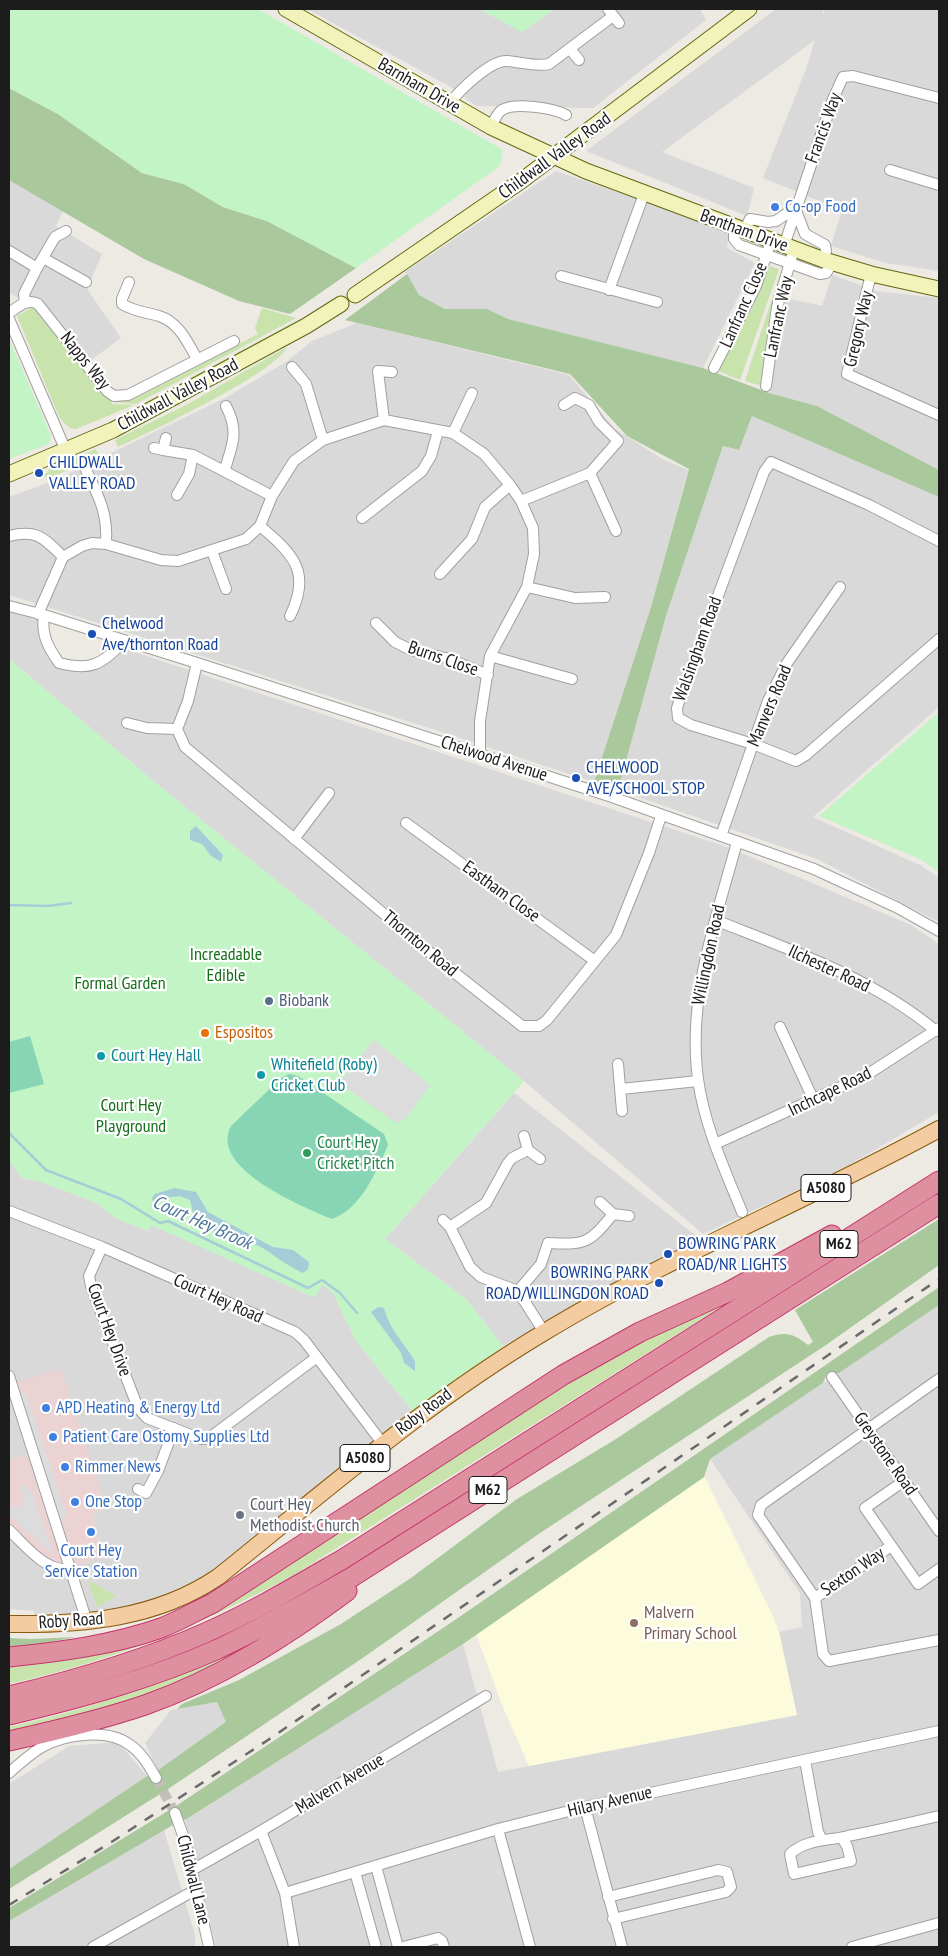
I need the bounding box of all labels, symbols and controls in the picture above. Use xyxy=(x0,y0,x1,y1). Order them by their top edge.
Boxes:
street label: Barnham Drive xyxy=(374,54,464,118)
street label: Francis Way xyxy=(801,90,847,166)
street label: Childwall Valley Road xyxy=(495,108,615,204)
place label: Co-op Food xyxy=(785,196,856,218)
marker: Co-op Food xyxy=(769,201,781,213)
street label: Bentham Drive xyxy=(697,205,791,257)
street label: Lanfranc Close xyxy=(716,259,772,351)
street label: Lanfranc Way xyxy=(760,274,798,360)
street label: Gregory Way xyxy=(840,289,878,369)
street label: Napps Way xyxy=(55,328,115,394)
street label: Childwall Valley Road xyxy=(114,354,242,436)
place label: CHILDWALL VALLEY ROAD xyxy=(49,452,135,494)
marker: CHILDWALL VALLEY ROAD xyxy=(33,467,45,479)
street label: Walsingham Road xyxy=(669,594,727,704)
place label: Chelwood Ave/thornton Road xyxy=(102,613,218,656)
marker: Chelwood Ave/thornton Road xyxy=(86,628,98,640)
street label: Burns Close xyxy=(405,637,481,681)
street label: Manvers Road xyxy=(743,662,797,750)
street label: Chelwood Avenue xyxy=(438,732,550,786)
place label: CHELWOOD AVE/SCHOOL STOP xyxy=(586,757,705,800)
marker: CHELWOOD AVE/SCHOOL STOP xyxy=(570,772,582,784)
street label: Eastham Close xyxy=(458,857,544,927)
street label: Willingdon Road xyxy=(688,903,730,1007)
street label: Thornton Road xyxy=(378,906,462,982)
street label: Ilchester Road xyxy=(785,941,873,997)
park label: Increadable Edible xyxy=(190,944,262,986)
park label: Formal Garden xyxy=(74,973,166,995)
place label: Biobank xyxy=(279,990,329,1012)
marker: Biobank xyxy=(263,995,275,1007)
place label: Espositos xyxy=(215,1022,273,1044)
marker: Espositos xyxy=(199,1027,211,1039)
place label: Court Hey Hall xyxy=(111,1045,201,1067)
marker: Court Hey Hall xyxy=(95,1050,107,1062)
place label: Whitefield (Roby) Cricket Club xyxy=(271,1054,377,1096)
street label: Inchcape Road xyxy=(785,1063,875,1121)
marker: Whitefield (Roby) Cricket Club xyxy=(255,1069,267,1081)
park label: Court Hey Playground xyxy=(96,1095,166,1138)
place label: Court Hey Cricket Pitch xyxy=(317,1132,394,1174)
marker: Court Hey Cricket Pitch xyxy=(301,1147,313,1159)
road number: A5080 xyxy=(801,1174,851,1202)
water label: Court Hey Brook xyxy=(149,1191,255,1255)
road number: M62 xyxy=(820,1230,858,1258)
place label: BOWRING PARK ROAD/NR LIGHTS xyxy=(678,1233,787,1276)
marker: BOWRING PARK ROAD/NR LIGHTS xyxy=(662,1248,674,1260)
place label: BOWRING PARK ROAD/WILLINGDON ROAD xyxy=(486,1262,649,1304)
street label: Court Hey Road xyxy=(170,1270,266,1328)
marker: BOWRING PARK ROAD/WILLINGDON ROAD xyxy=(653,1277,665,1289)
street label: Court Hey Drive xyxy=(82,1280,136,1380)
street label: Roby Road xyxy=(392,1384,456,1440)
place label: APD Heating & Energy Ltd xyxy=(56,1397,220,1419)
marker: APD Heating & Energy Ltd xyxy=(40,1402,52,1414)
street label: Greystone Road xyxy=(849,1408,921,1500)
place label: Patient Care Ostomy Supplies Ltd xyxy=(63,1426,269,1448)
marker: Patient Care Ostomy Supplies Ltd xyxy=(47,1431,59,1443)
road number: A5080 xyxy=(340,1445,390,1472)
place label: Rimmer News xyxy=(75,1456,161,1478)
marker: Rimmer News xyxy=(59,1461,71,1473)
road number: M62 xyxy=(469,1476,507,1504)
place label: One Stop xyxy=(85,1491,142,1513)
place label: Court Hey Methodist Church xyxy=(250,1494,359,1536)
marker: One Stop xyxy=(69,1496,81,1508)
marker: Court Hey Methodist Church xyxy=(234,1509,246,1521)
marker: Court Hey Service Station xyxy=(85,1526,97,1538)
place label: Court Hey Service Station xyxy=(45,1540,137,1582)
street label: Sexton Way xyxy=(817,1543,889,1601)
place label: Malvern Primary School xyxy=(644,1602,737,1645)
street label: Roby Road xyxy=(38,1608,104,1634)
marker: Malvern Primary School xyxy=(628,1617,640,1629)
street label: Malvern Avenue xyxy=(292,1749,388,1819)
street label: Hilary Avenue xyxy=(566,1782,654,1822)
street label: Childwall Lane xyxy=(171,1833,215,1927)

